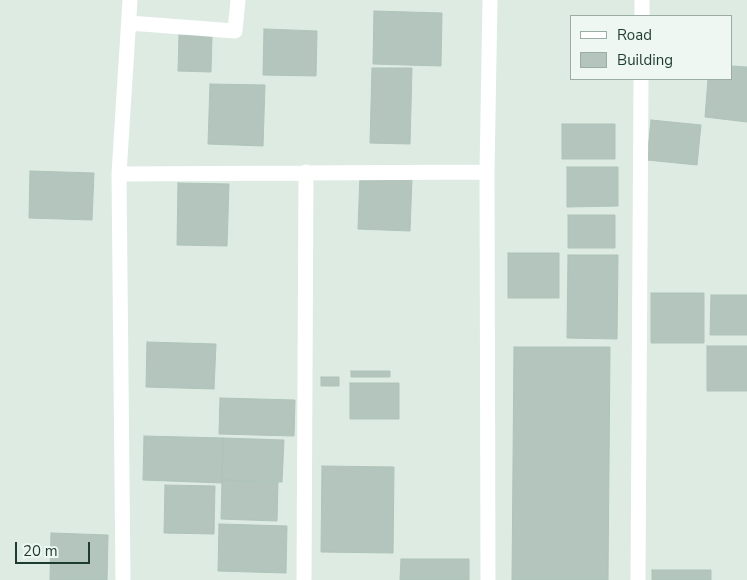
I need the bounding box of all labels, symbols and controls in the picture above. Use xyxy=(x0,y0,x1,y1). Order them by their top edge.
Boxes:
legend xyxy=(570,15,732,80)
text: Road xyxy=(617,25,652,45)
text: Building xyxy=(617,50,673,70)
scale bar xyxy=(18,532,92,564)
text: 20 m xyxy=(23,541,58,561)

